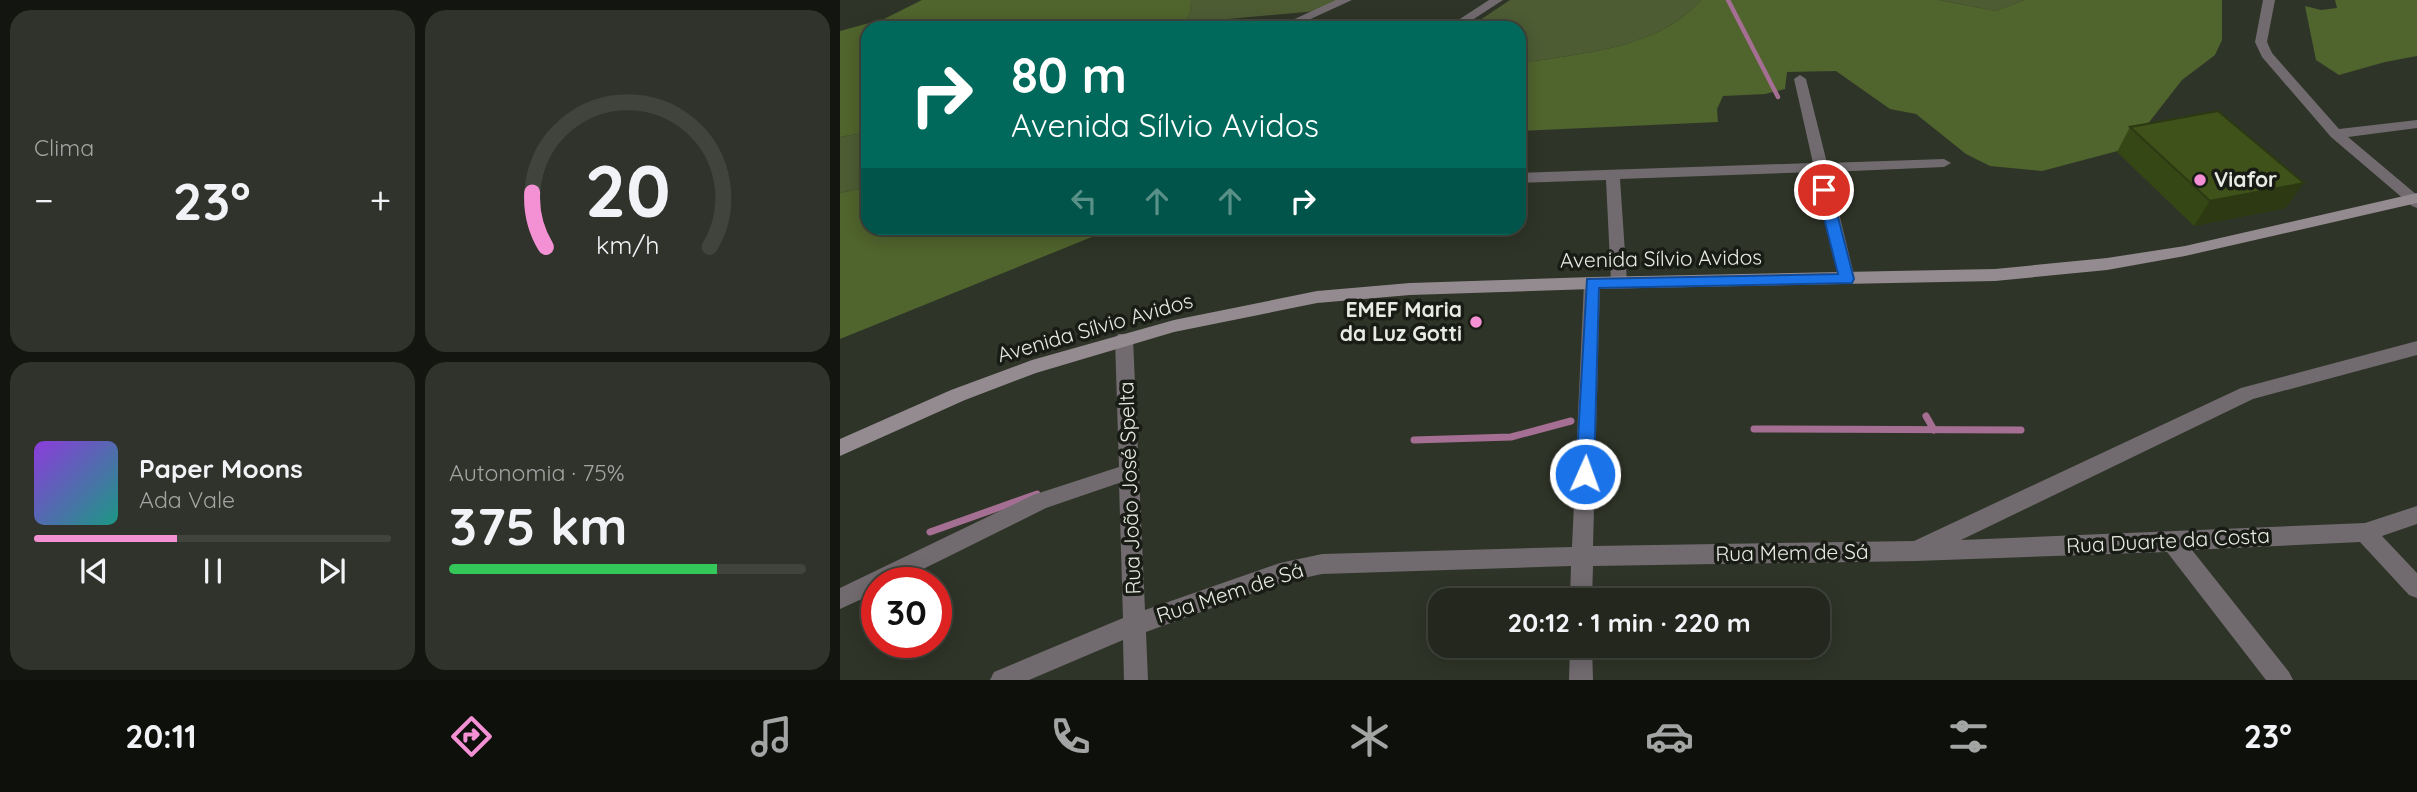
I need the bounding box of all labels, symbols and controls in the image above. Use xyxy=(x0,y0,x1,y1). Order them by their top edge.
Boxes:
text: 80 m xyxy=(1011,44,1127,105)
icon: right xyxy=(896,49,987,140)
text: Avenida Sílvio Avidos xyxy=(1011,105,1319,145)
text: Clima xyxy=(34,133,94,162)
text: 20 xyxy=(584,144,671,235)
pin xyxy=(1794,160,1854,220)
place label: Viafor xyxy=(2214,166,2277,192)
text: 23° xyxy=(173,168,251,233)
icon: arrive xyxy=(1805,171,1843,209)
marker: Viafor xyxy=(2192,172,2208,188)
text: − xyxy=(34,176,54,224)
text: + xyxy=(370,176,391,224)
icon: left xyxy=(1065,182,1103,220)
icon: ahead xyxy=(1138,182,1176,220)
icon: ahead xyxy=(1211,182,1249,220)
icon: right xyxy=(1284,182,1322,220)
text: km/h xyxy=(596,229,659,260)
street label: Avenida Sílvio Avidos xyxy=(1560,243,1762,273)
street label: Avenida Sílvio Avidos xyxy=(994,287,1195,367)
place label: EMEF Maria da Luz Gotti xyxy=(1340,296,1462,346)
marker: EMEF Maria da Luz Gotti xyxy=(1468,314,1484,330)
street label: Rua João José Spelta xyxy=(1112,381,1146,595)
position arrow xyxy=(1548,437,1622,511)
text: Paper Moons xyxy=(139,452,303,485)
text: Autonomia · 75% xyxy=(449,458,625,487)
text: Ada Vale xyxy=(139,485,235,514)
text: 375 km xyxy=(449,493,628,558)
street label: Rua Duarte da Costa xyxy=(2065,522,2270,558)
street label: Rua Mem de Sá xyxy=(1715,538,1869,566)
icon: previous xyxy=(75,552,113,590)
icon: pause xyxy=(194,552,232,590)
icon: next xyxy=(313,552,351,590)
street label: Rua Mem de Sá xyxy=(1153,556,1307,628)
speed limit sign: 30 xyxy=(861,567,952,658)
text: 20:12 · 1 min · 220 m xyxy=(1507,606,1751,639)
icon: directions xyxy=(447,712,496,761)
icon: music xyxy=(747,712,796,761)
icon: phone xyxy=(1046,712,1095,761)
icon: climate xyxy=(1345,712,1394,761)
icon: car xyxy=(1645,712,1694,761)
icon: filters xyxy=(1944,712,1993,761)
text: 20:11 xyxy=(125,716,197,756)
text: 23° xyxy=(2244,716,2292,756)

